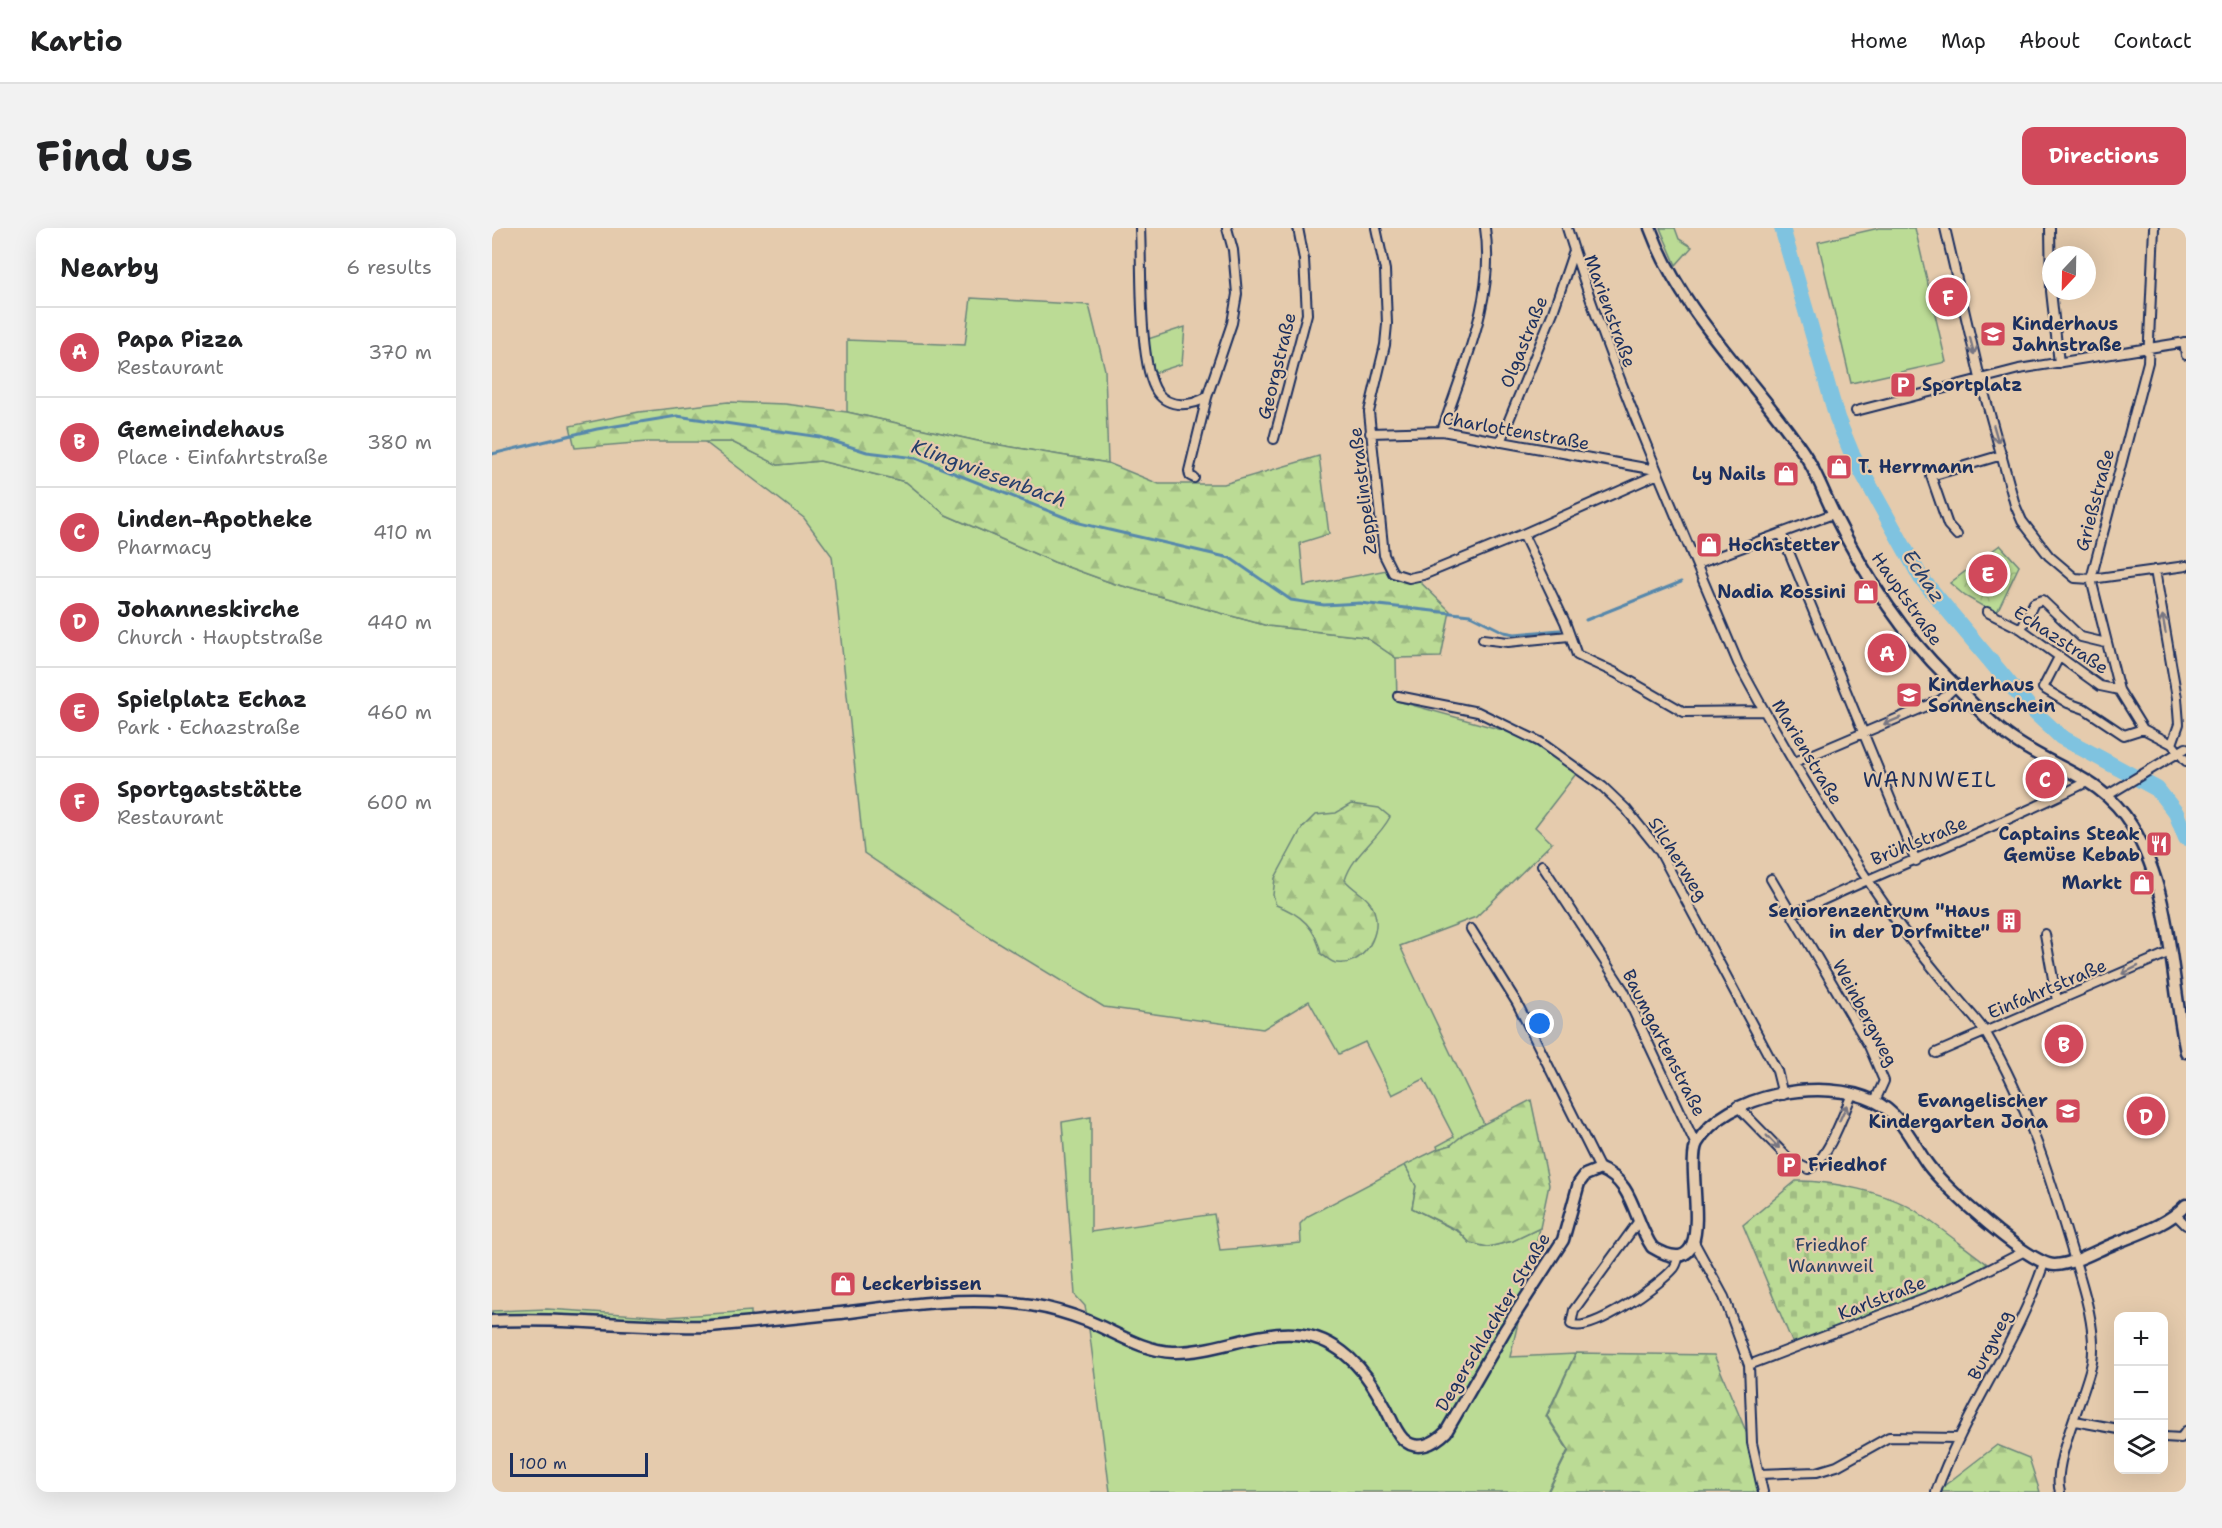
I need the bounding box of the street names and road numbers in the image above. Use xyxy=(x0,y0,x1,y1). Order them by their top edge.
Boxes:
street label: Marienstraße xyxy=(1578,251,1642,371)
street label: Olgastraße xyxy=(1495,292,1553,392)
street label: Georgstraße xyxy=(1252,310,1302,422)
street label: Charlottenstraße xyxy=(1440,406,1592,456)
street label: Zeppelinstraße xyxy=(1343,426,1383,556)
street label: Grießstraße xyxy=(2070,446,2120,554)
street label: Hauptstraße xyxy=(1866,548,1948,650)
street label: Echazstraße xyxy=(2009,600,2113,680)
street label: Marienstraße xyxy=(1766,695,1848,809)
street label: Brühlstraße xyxy=(1867,811,1971,871)
street label: Silcherweg xyxy=(1643,813,1713,905)
street label: Einfahrtstraße xyxy=(1984,953,2110,1025)
street label: Weinbergweg xyxy=(1827,955,1903,1071)
street label: Baumgartenstraße xyxy=(1617,965,1711,1121)
street label: Degerschlachter Straße xyxy=(1430,1228,1556,1416)
street label: Karlstraße xyxy=(1835,1270,1929,1326)
street label: Burgweg xyxy=(1962,1306,2018,1384)

